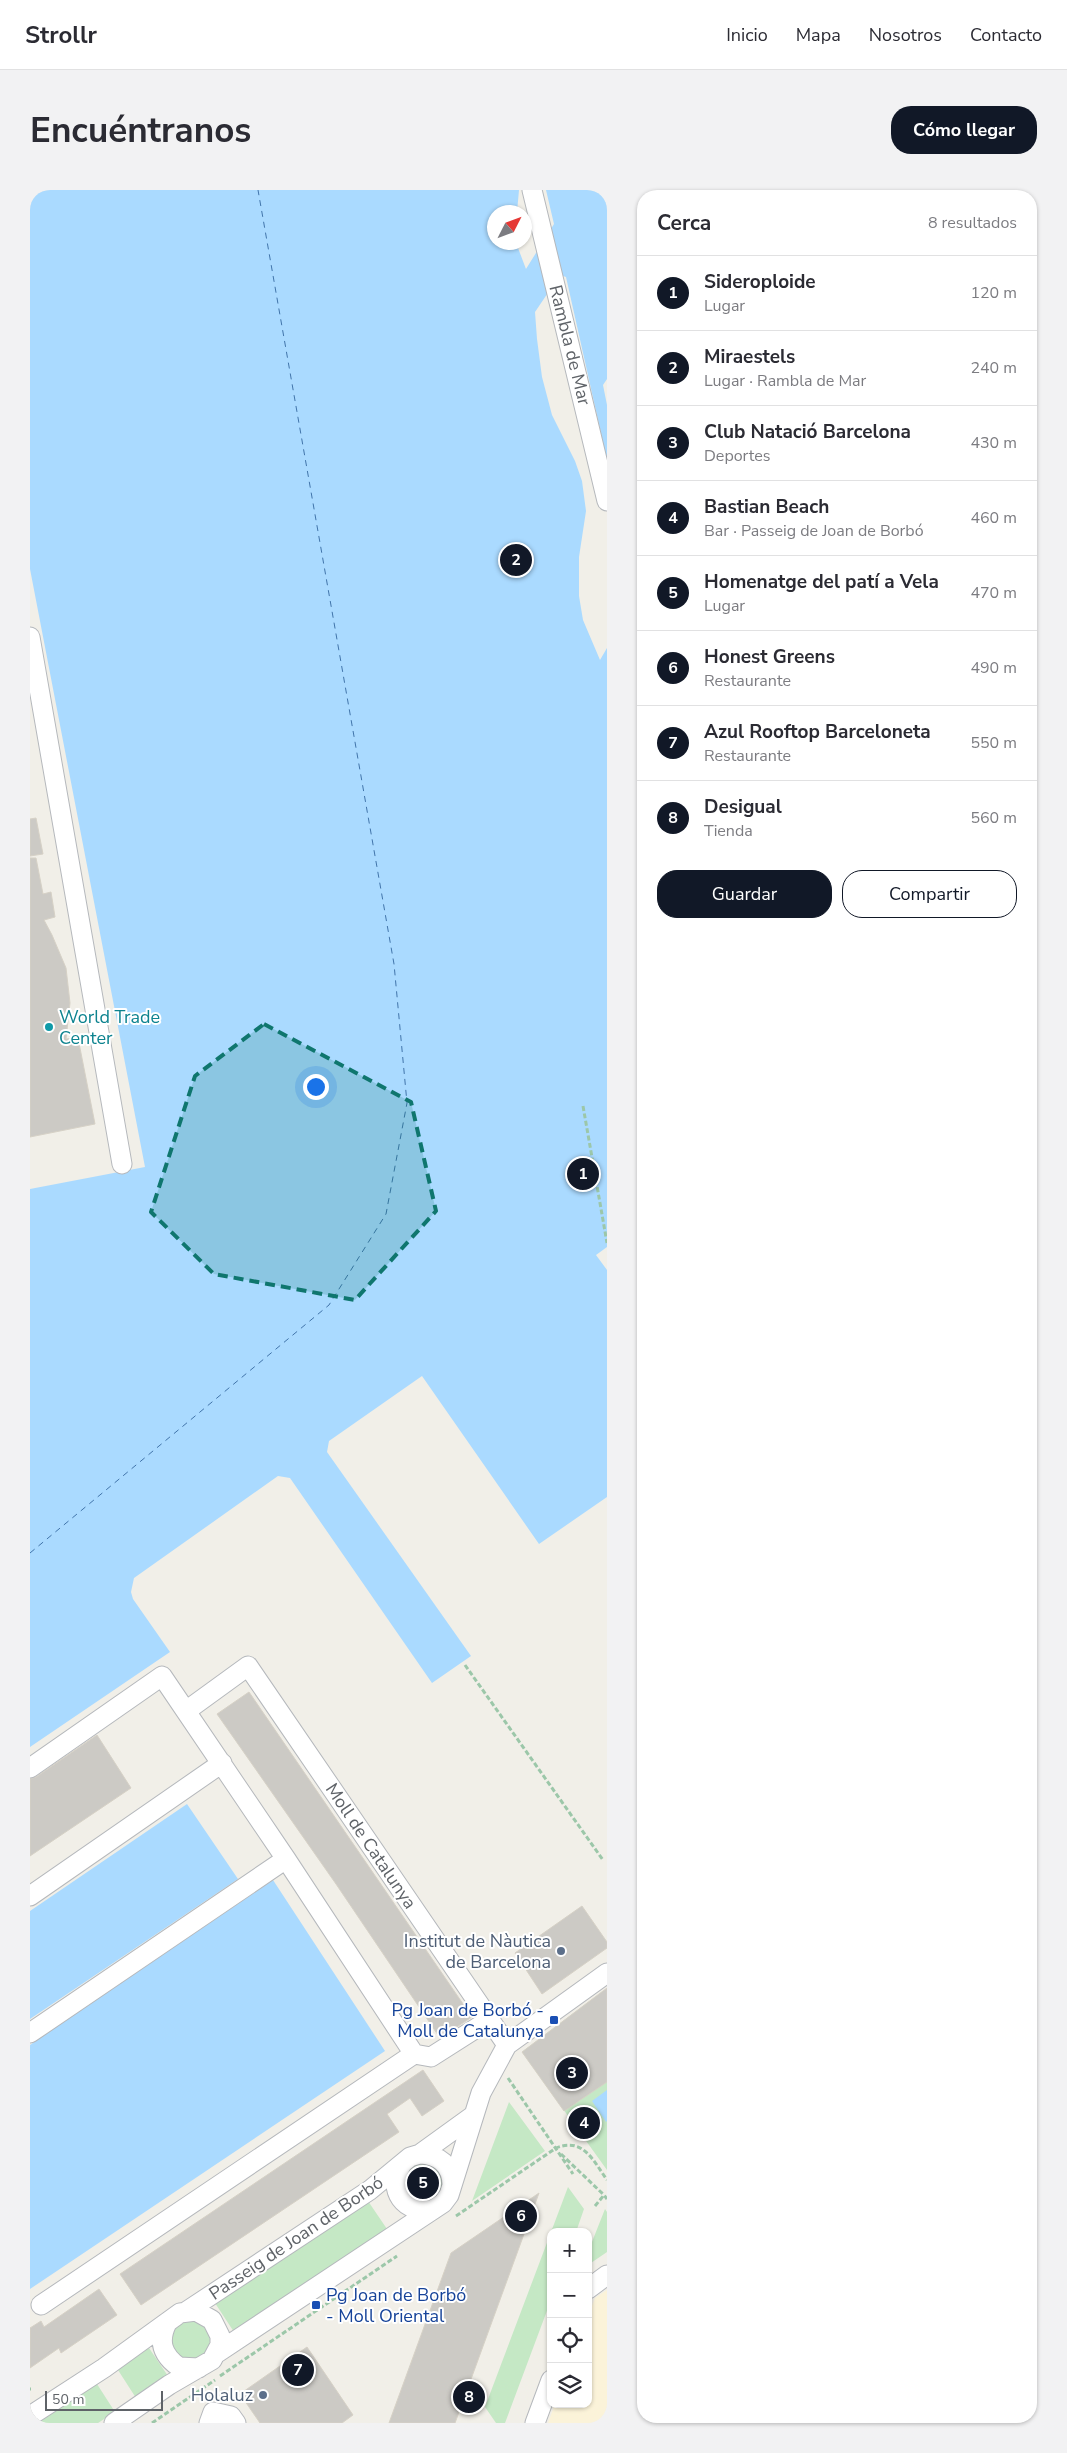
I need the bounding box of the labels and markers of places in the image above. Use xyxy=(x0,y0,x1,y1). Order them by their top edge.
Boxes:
pin: 2 xyxy=(500,541,532,579)
place label: World Trade Center xyxy=(59,1005,160,1050)
marker: World Trade Center xyxy=(43,1021,55,1033)
pin: 1 xyxy=(567,1155,599,1193)
place label: Institut de Nàutica de Barcelona xyxy=(404,1929,551,1974)
marker: Institut de Nàutica de Barcelona xyxy=(555,1945,567,1957)
place label: Pg Joan de Borbó - Moll de Catalunya xyxy=(392,1998,544,2043)
marker: Pg Joan de Borbó - Moll de Catalunya xyxy=(548,2014,560,2026)
pin: 3 xyxy=(556,2054,588,2092)
pin: 4 xyxy=(568,2104,600,2142)
pin: 5 xyxy=(407,2164,439,2202)
pin: 6 xyxy=(505,2197,537,2235)
place label: Pg Joan de Borbó - Moll Oriental xyxy=(326,2283,466,2328)
marker: Pg Joan de Borbó - Moll Oriental xyxy=(310,2299,322,2311)
pin: 7 xyxy=(282,2351,314,2389)
pin: 8 xyxy=(453,2378,485,2416)
place label: Holaluz xyxy=(191,2383,253,2407)
marker: Holaluz xyxy=(257,2389,269,2401)

